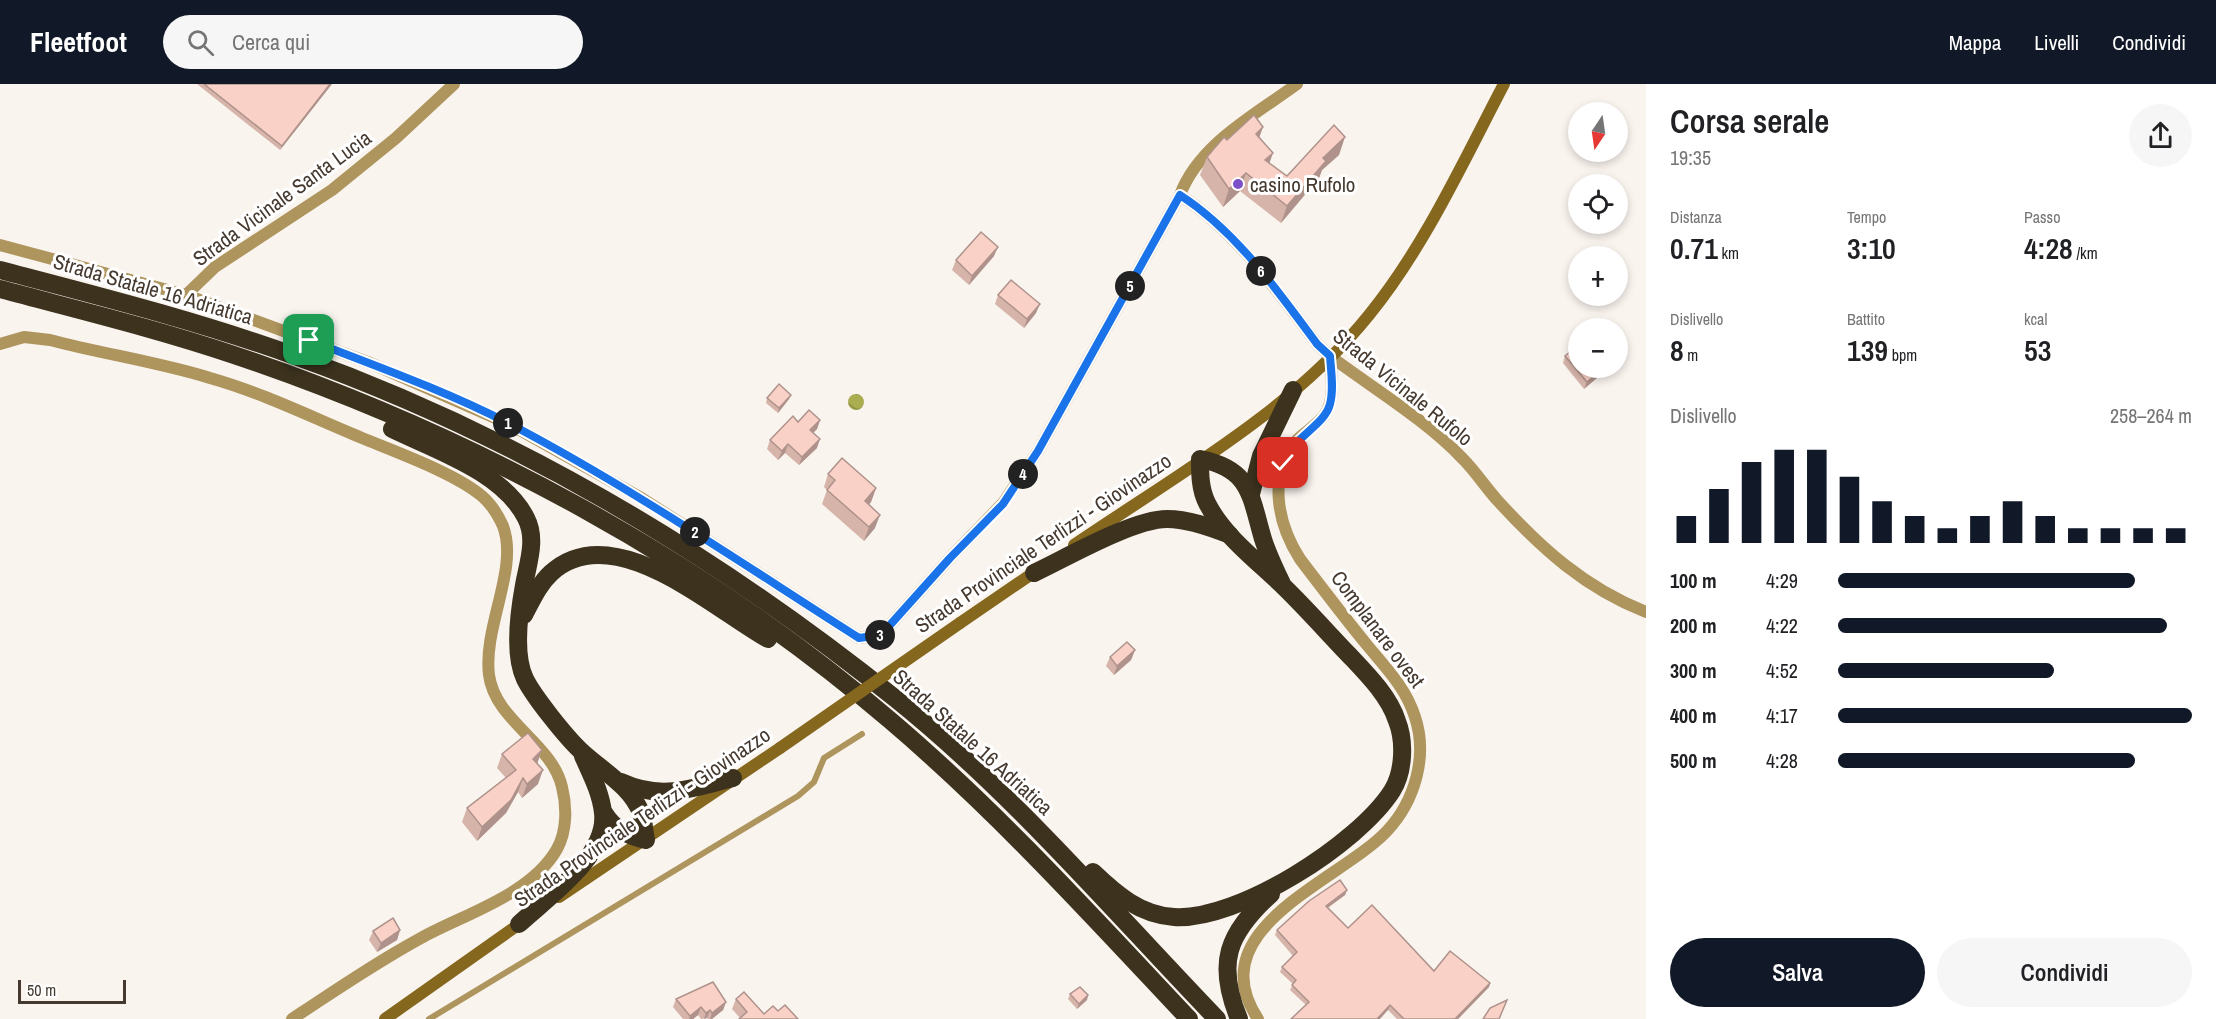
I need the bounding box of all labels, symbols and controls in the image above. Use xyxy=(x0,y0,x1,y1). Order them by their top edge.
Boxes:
search box xyxy=(163,15,583,69)
text: Fleetfoot xyxy=(30,23,127,61)
icon: search xyxy=(184,26,217,59)
text: Cerca qui xyxy=(232,27,310,57)
text: Mappa xyxy=(1949,28,2001,57)
text: Livelli xyxy=(2034,28,2079,57)
text: Condividi xyxy=(2112,28,2186,57)
text: Corsa serale xyxy=(1670,99,1829,143)
north arrow xyxy=(1568,102,1628,162)
map controls xyxy=(1568,102,1628,378)
button: share xyxy=(2129,104,2192,167)
street label: Strada Vicinale Santa Lucia xyxy=(187,123,377,273)
text: 19:35 xyxy=(1670,144,1711,171)
place label: casino Rufolo xyxy=(1250,170,1355,199)
button: locate xyxy=(1568,174,1628,234)
marker: casino Rufolo xyxy=(1231,177,1245,191)
text: Distanza xyxy=(1670,206,1722,228)
text: Tempo xyxy=(1847,206,1886,228)
text: Passo xyxy=(2024,206,2060,228)
text: 0.71 xyxy=(1670,228,1718,268)
text: 3:10 xyxy=(1847,228,1896,268)
text: 4:28 xyxy=(2024,228,2073,268)
text: km xyxy=(1718,242,1739,264)
text: /km xyxy=(2073,242,2098,264)
button: + xyxy=(1568,246,1628,306)
street label: Strada Statale 16 Adriatica xyxy=(50,247,256,331)
pin: 6 xyxy=(1246,256,1276,286)
text: 6 xyxy=(1257,260,1265,282)
pin: 5 xyxy=(1115,271,1145,301)
text: 5 xyxy=(1126,275,1134,297)
text: Dislivello xyxy=(1670,308,1723,330)
text: Battito xyxy=(1847,308,1885,330)
text: kcal xyxy=(2024,308,2047,330)
pin xyxy=(283,314,334,365)
button: − xyxy=(1568,318,1628,378)
street label: Strada Vicinale Rufolo xyxy=(1327,322,1479,452)
icon: arrive xyxy=(292,323,325,356)
text: 8 xyxy=(1670,330,1684,370)
text: 139 xyxy=(1847,330,1888,370)
text: 53 xyxy=(2024,330,2051,370)
text: m xyxy=(1684,344,1698,366)
text: bpm xyxy=(1888,344,1917,366)
text: Dislivello xyxy=(1670,402,1737,429)
text: 258–264 m xyxy=(2110,402,2192,429)
pin: 1 xyxy=(493,408,523,438)
text: 1 xyxy=(504,412,512,434)
pin xyxy=(1257,437,1308,488)
street label: Strada Provinciale Terlizzi - Giovinazzo xyxy=(909,446,1177,640)
icon: check xyxy=(1266,446,1299,479)
pin: 4 xyxy=(1008,459,1038,489)
text: 4 xyxy=(1019,463,1027,485)
pin: 2 xyxy=(680,517,710,547)
text: 2 xyxy=(691,521,699,543)
street label: Complanare ovest xyxy=(1324,564,1432,694)
text: 100 m xyxy=(1670,567,1717,594)
text: 4:29 xyxy=(1766,567,1798,594)
text: 200 m xyxy=(1670,612,1717,639)
text: 4:22 xyxy=(1766,612,1798,639)
pin: 3 xyxy=(865,620,895,650)
text: 3 xyxy=(876,624,884,646)
text: 300 m xyxy=(1670,657,1717,684)
text: 4:52 xyxy=(1766,657,1798,684)
street label: Strada Statale 16 Adriatica xyxy=(887,662,1060,822)
text: 400 m xyxy=(1670,702,1717,729)
text: 4:17 xyxy=(1766,702,1798,729)
street label: Strada Provinciale Terlizzi - Giovinazzo xyxy=(508,720,776,914)
text: 500 m xyxy=(1670,747,1717,774)
text: 4:28 xyxy=(1766,747,1798,774)
button: Salva xyxy=(1670,938,1925,1007)
button: Condividi xyxy=(1937,938,2192,1007)
scale bar xyxy=(18,977,126,1004)
text: 50 m xyxy=(27,979,56,1001)

